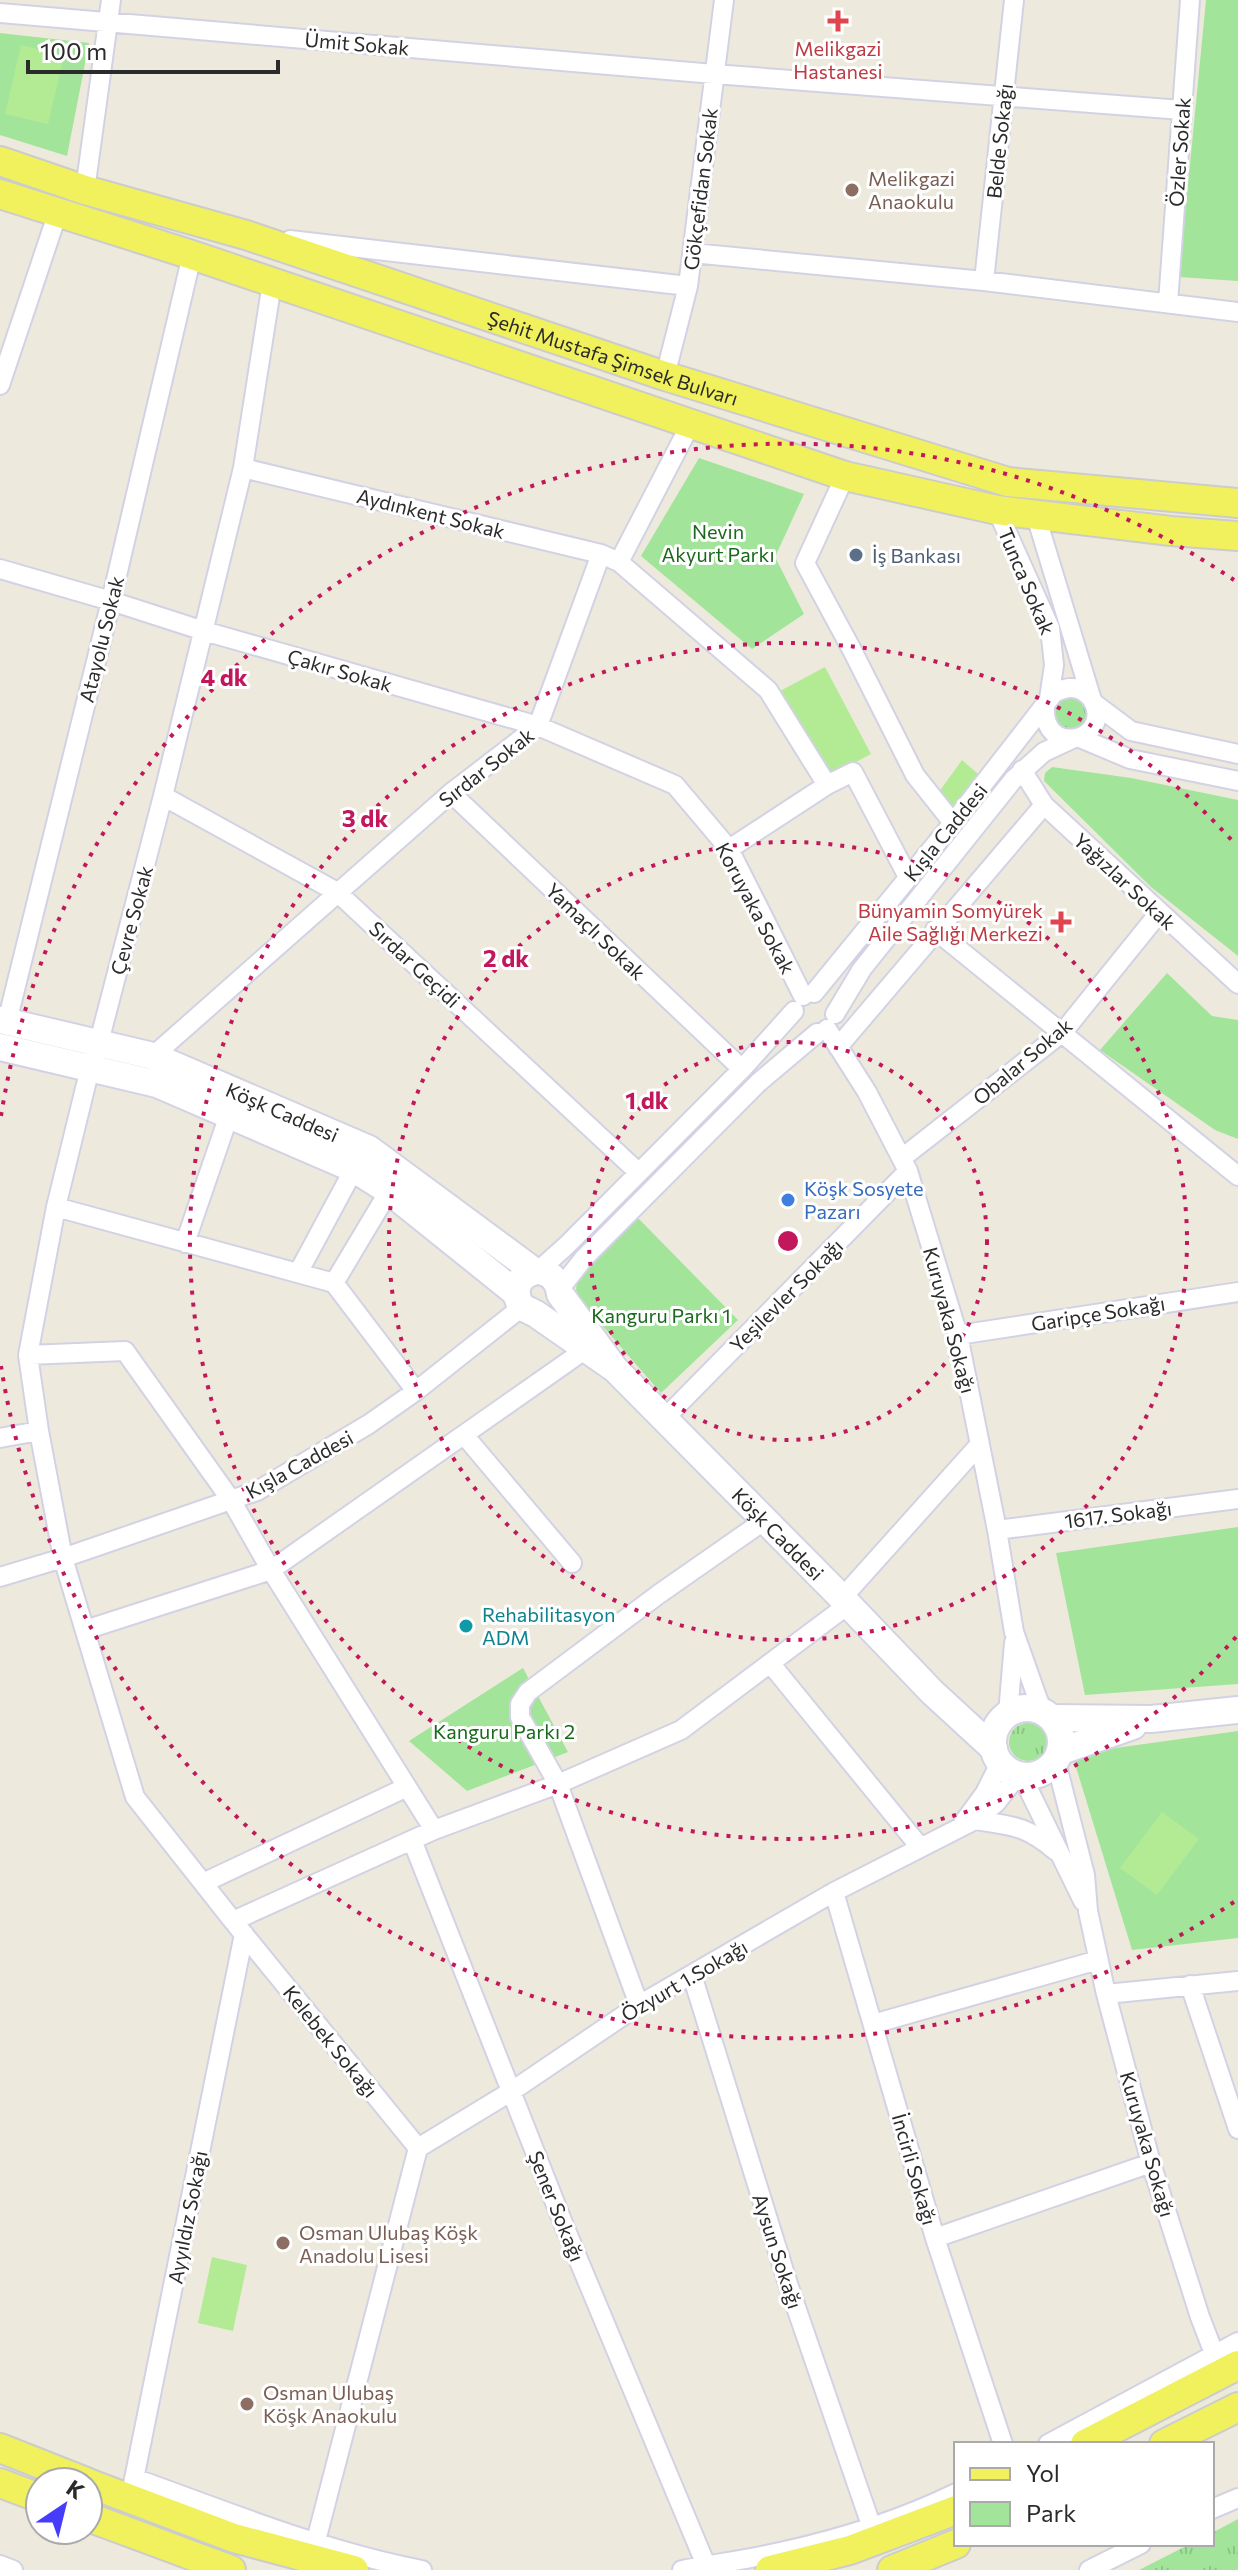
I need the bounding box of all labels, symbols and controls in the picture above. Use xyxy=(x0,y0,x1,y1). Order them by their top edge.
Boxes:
marker: Melikgazi Hastanesi xyxy=(827,10,849,32)
scale bar xyxy=(28,24,278,74)
street label: Ümit Sokak xyxy=(304,26,411,60)
text: 100 m xyxy=(40,36,107,65)
place label: Melikgazi Hastanesi xyxy=(793,36,883,83)
street label: Belde Sokağı xyxy=(981,82,1017,200)
street label: Özler Sokak xyxy=(1163,96,1195,207)
street label: Gökçefidan Sokak xyxy=(678,106,722,272)
place label: Melikgazi Anaokulu xyxy=(868,166,955,213)
marker: Melikgazi Anaokulu xyxy=(843,181,861,199)
street label: Şehit Mustafa Şimsek Bulvarı xyxy=(485,305,741,410)
street label: Aydınkent Sokak xyxy=(355,483,508,543)
park label: Nevin Akyurt Parkı xyxy=(661,519,775,566)
street label: Tunca Sokak xyxy=(994,524,1060,638)
place label: İş Bankası xyxy=(872,543,961,567)
marker: İş Bankası xyxy=(847,546,865,564)
street label: Atayolu Sokak xyxy=(74,573,128,705)
street label: Çakır Sokak xyxy=(285,644,395,696)
text: 4 dk xyxy=(200,662,248,691)
street label: Sırdar Sokak xyxy=(434,722,538,812)
street label: Kışla Caddesi xyxy=(898,778,992,886)
text: 3 dk xyxy=(342,803,388,832)
street label: Yağızlar Sokak xyxy=(1069,828,1181,934)
street label: Koruyaka Sokak xyxy=(711,838,801,978)
street label: Çevre Sokak xyxy=(105,863,157,977)
street label: Yamaçlı Sokak xyxy=(541,878,651,985)
place label: Bünyamin Somyürek Aile Sağlığı Merkezi xyxy=(858,898,1043,945)
marker: Bünyamin Somyürek Aile Sağlığı Merkezi xyxy=(1050,911,1072,933)
street label: Sırdar Geçidi xyxy=(365,916,465,1012)
text: 2 dk xyxy=(483,943,529,972)
street label: Obalar Sokak xyxy=(968,1013,1076,1109)
street label: Köşk Caddesi xyxy=(222,1077,342,1147)
text: 1 dk xyxy=(625,1085,669,1114)
place label: Köşk Sosyete Pazarı xyxy=(804,1176,924,1223)
marker: Köşk Sosyete Pazarı xyxy=(779,1191,797,1209)
centre of rings xyxy=(774,1227,802,1255)
street label: Yeşilevler Sokağı xyxy=(724,1233,848,1357)
street label: Kuruyaka Sokağı xyxy=(919,1244,981,1396)
street label: Garipçe Sokağı xyxy=(1029,1291,1167,1335)
park label: Kanguru Parkı 1 xyxy=(591,1303,731,1327)
street label: Kışla Caddesi xyxy=(241,1425,357,1503)
street label: Köşk Caddesi xyxy=(727,1482,829,1585)
street label: 1617. Sokağı xyxy=(1063,1496,1173,1532)
place label: Rehabilitasyon ADM xyxy=(482,1602,615,1649)
marker: Rehabilitasyon ADM xyxy=(457,1617,475,1635)
park label: Kanguru Parkı 2 xyxy=(433,1719,575,1743)
street label: Özyurt 1.Sokağı xyxy=(616,1934,752,2026)
street label: Kelebek Sokağı xyxy=(279,1980,383,2102)
street label: Kuruyaka Sokağı xyxy=(1116,2069,1180,2219)
street label: İncirli Sokağı xyxy=(888,2110,942,2228)
street label: Şener Sokağı xyxy=(524,2147,590,2265)
street label: Ayyıldız Sokağı xyxy=(162,2148,212,2286)
street label: Aysun Sokağı xyxy=(748,2190,808,2312)
place label: Osman Ulubaş Köşk Anadolu Lisesi xyxy=(299,2220,478,2267)
marker: Osman Ulubaş Köşk Anadolu Lisesi xyxy=(274,2234,292,2252)
place label: Osman Ulubaş Köşk Anaokulu xyxy=(263,2380,397,2427)
marker: Osman Ulubaş Köşk Anaokulu xyxy=(238,2395,256,2413)
legend xyxy=(954,2442,1214,2546)
text: Yol xyxy=(1026,2458,1060,2487)
north arrow xyxy=(24,2466,104,2546)
text: K xyxy=(62,2474,90,2505)
text: Park xyxy=(1026,2498,1076,2527)

